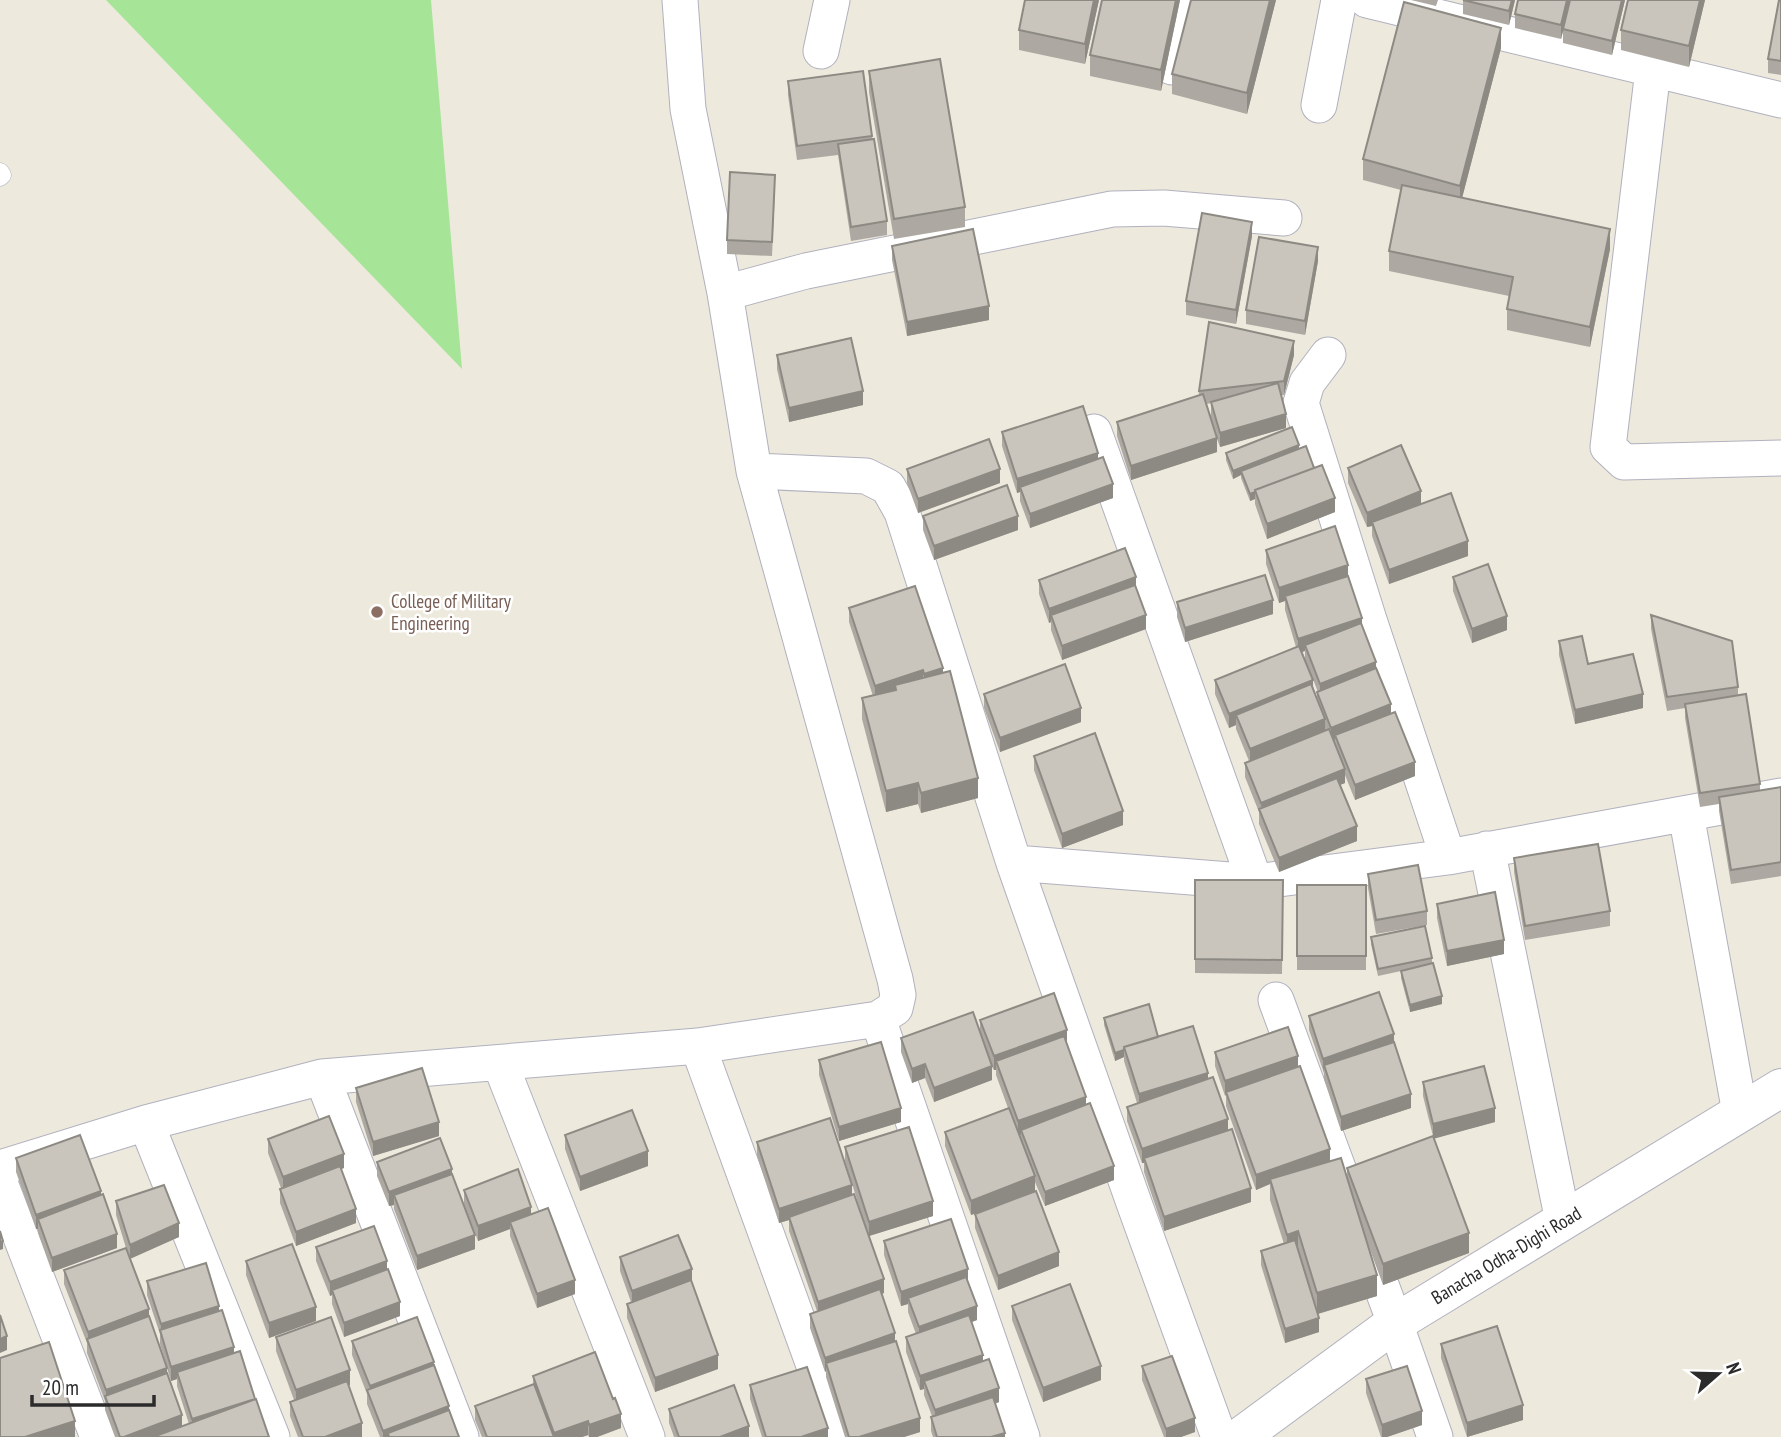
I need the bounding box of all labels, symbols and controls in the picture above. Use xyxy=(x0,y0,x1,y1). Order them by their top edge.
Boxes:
place label: College of Military Engineering xyxy=(391,589,512,635)
marker: College of Military Engineering xyxy=(369,604,385,620)
street label: Banacha Odha-Dighi Road xyxy=(1427,1201,1585,1309)
north arrow xyxy=(1683,1339,1753,1409)
text: N xyxy=(1721,1359,1747,1377)
scale bar xyxy=(32,1364,154,1408)
text: 20 m xyxy=(42,1374,79,1401)

